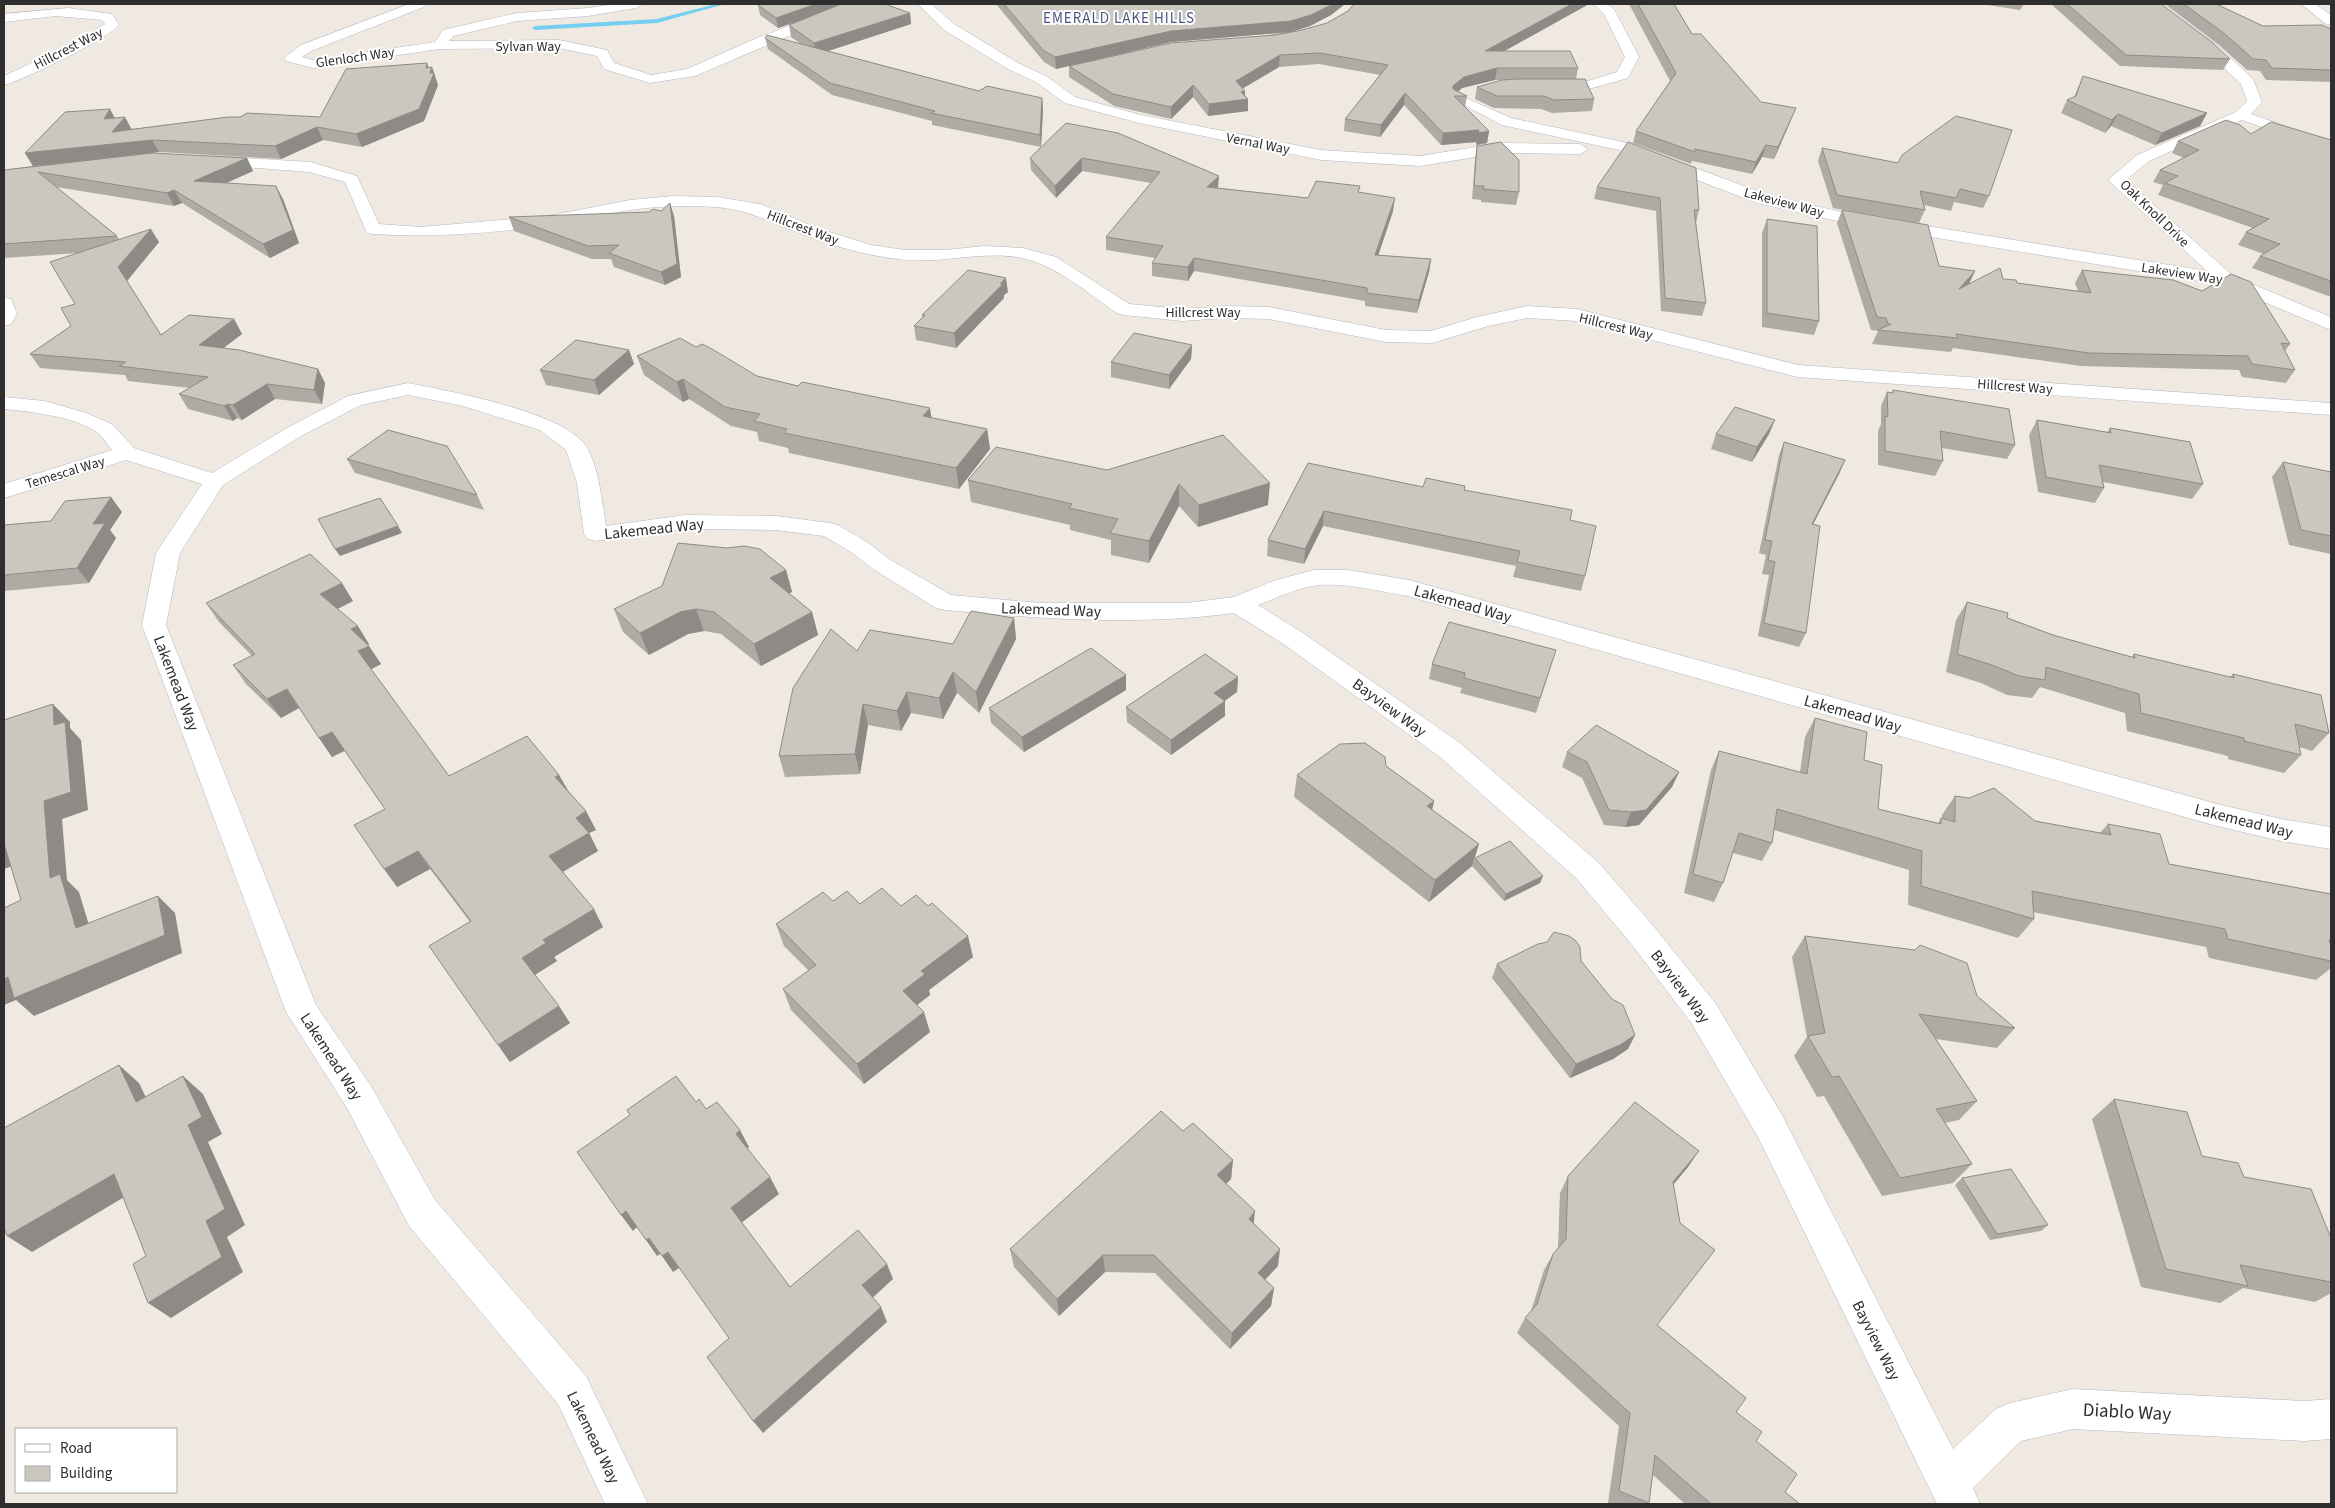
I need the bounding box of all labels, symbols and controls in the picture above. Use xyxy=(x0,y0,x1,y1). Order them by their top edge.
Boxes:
district label: EMERALD LAKE HILLS xyxy=(1043,8,1195,29)
street label: Hillcrest Way xyxy=(30,23,107,75)
street label: Sylvan Way xyxy=(495,37,561,57)
street label: Glenloch Way xyxy=(315,43,396,73)
street label: Vernal Way xyxy=(1224,128,1292,160)
street label: Oak Knoll Drive xyxy=(2115,175,2194,252)
street label: Lakeview Way xyxy=(1742,183,1826,223)
street label: Hillcrest Way xyxy=(764,205,842,251)
street label: Lakeview Way xyxy=(2140,258,2224,290)
street label: Hillcrest Way xyxy=(1165,303,1241,323)
street label: Hillcrest Way xyxy=(1577,308,1655,346)
street label: Hillcrest Way xyxy=(1977,374,2054,400)
street label: Temescal Way xyxy=(23,451,108,495)
street label: Lakemead Way xyxy=(603,513,706,545)
street label: Lakemead Way xyxy=(1411,580,1515,629)
street label: Lakemead Way xyxy=(1000,597,1102,623)
street label: Lakemead Way xyxy=(148,633,205,735)
street label: Bayview Way xyxy=(1348,673,1431,743)
street label: Lakemead Way xyxy=(1801,690,1905,739)
street label: Lakemead Way xyxy=(2192,798,2296,844)
street label: Bayview Way xyxy=(1645,945,1715,1028)
street label: Lakemead Way xyxy=(295,1008,368,1105)
street label: Bayview Way xyxy=(1847,1297,1906,1385)
street label: Lakemead Way xyxy=(561,1388,625,1488)
street label: Diablo Way xyxy=(2082,1397,2172,1428)
legend xyxy=(15,1428,178,1493)
text: Road xyxy=(60,1438,92,1459)
text: Building xyxy=(60,1463,113,1484)

